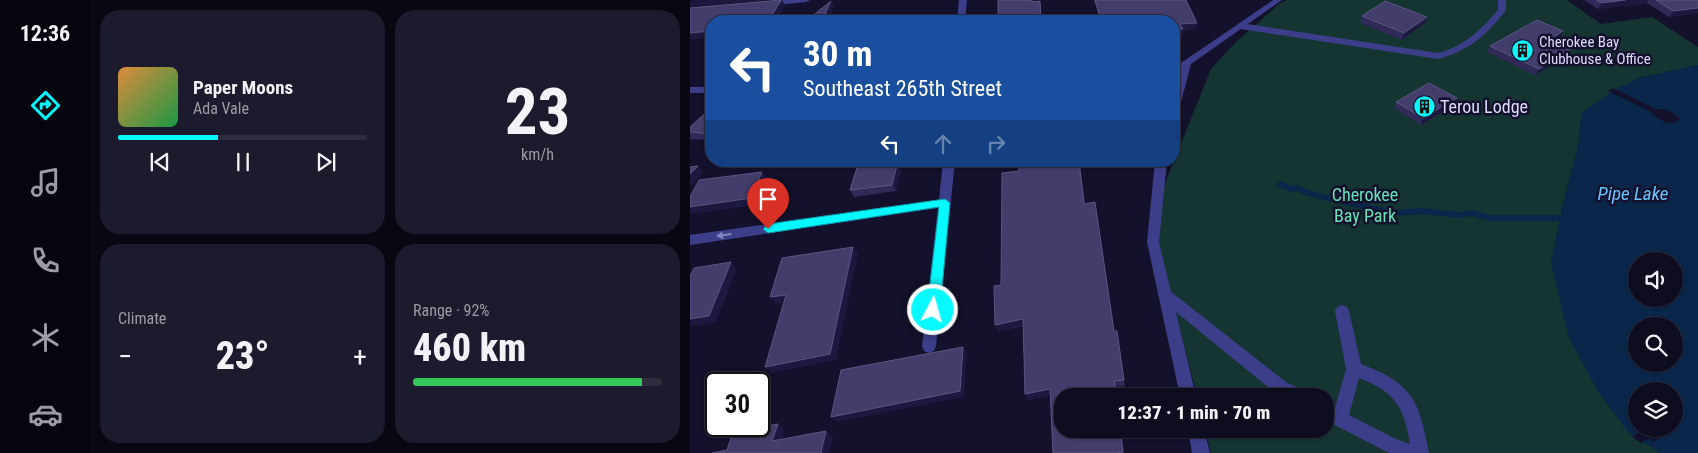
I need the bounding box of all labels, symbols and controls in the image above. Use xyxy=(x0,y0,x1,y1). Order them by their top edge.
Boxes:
text: 12:36 xyxy=(20,21,70,46)
place label: Cherokee Bay Clubhouse & Office xyxy=(1539,33,1651,68)
text: 30 m xyxy=(803,34,872,75)
icon: left xyxy=(720,35,785,100)
building icon: Cherokee Bay Clubhouse & Office xyxy=(1511,39,1535,63)
text: 23 xyxy=(505,74,570,150)
text: Paper Moons xyxy=(193,76,293,99)
text: Southeast 265th Street xyxy=(803,76,1002,101)
icon: directions xyxy=(28,88,63,123)
building icon: Terou Lodge xyxy=(1412,95,1436,119)
place label: Terou Lodge xyxy=(1440,96,1528,117)
text: Ada Vale xyxy=(193,99,249,118)
icon: left xyxy=(876,130,904,158)
icon: ahead xyxy=(929,130,957,158)
icon: right xyxy=(982,130,1010,158)
text: km/h xyxy=(521,145,554,164)
icon: previous xyxy=(146,148,174,176)
icon: pause xyxy=(229,148,257,176)
icon: next xyxy=(312,148,340,176)
icon: music xyxy=(28,165,63,200)
pin xyxy=(747,178,789,229)
water label: Pipe Lake xyxy=(1598,182,1668,205)
park label: Cherokee Bay Park xyxy=(1332,184,1398,226)
icon: arrive xyxy=(754,185,782,213)
one-way arrow xyxy=(715,232,731,240)
icon: phone xyxy=(28,243,63,278)
map controls xyxy=(1628,252,1683,437)
button: sound xyxy=(1628,252,1683,307)
position arrow xyxy=(906,283,958,335)
text: Range · 92% xyxy=(413,301,489,320)
text: Climate xyxy=(118,309,166,328)
button: search xyxy=(1628,317,1683,372)
icon: climate xyxy=(28,320,63,355)
text: 460 km xyxy=(413,326,526,370)
text: 23° xyxy=(216,334,269,378)
text: − xyxy=(118,340,132,373)
text: + xyxy=(353,340,367,373)
speed limit sign: 30 xyxy=(705,372,770,437)
button: layers xyxy=(1628,382,1683,437)
icon: car xyxy=(28,397,63,432)
text: 12:37 · 1 min · 70 m xyxy=(1118,401,1270,424)

